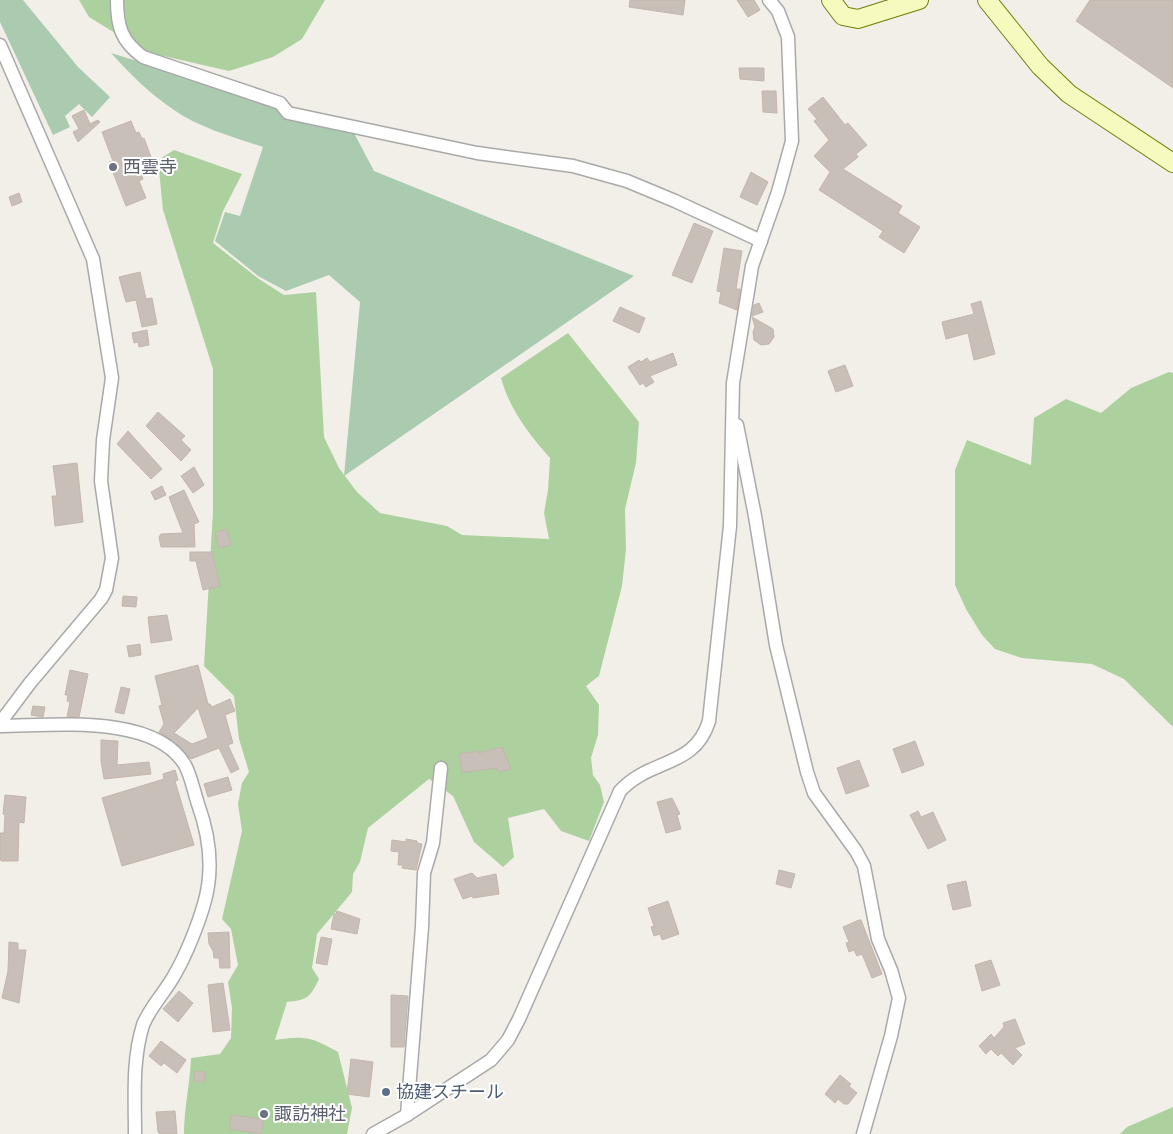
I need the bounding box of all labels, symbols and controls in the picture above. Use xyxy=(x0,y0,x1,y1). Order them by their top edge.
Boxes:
place label: 西雲寺 xyxy=(123,155,177,178)
marker: 西雲寺 xyxy=(107,161,119,173)
place label: 協建スチール xyxy=(396,1080,504,1103)
marker: 協建スチール xyxy=(380,1086,392,1098)
place label: 諏訪神社 xyxy=(274,1102,346,1125)
marker: 諏訪神社 xyxy=(258,1108,270,1120)

